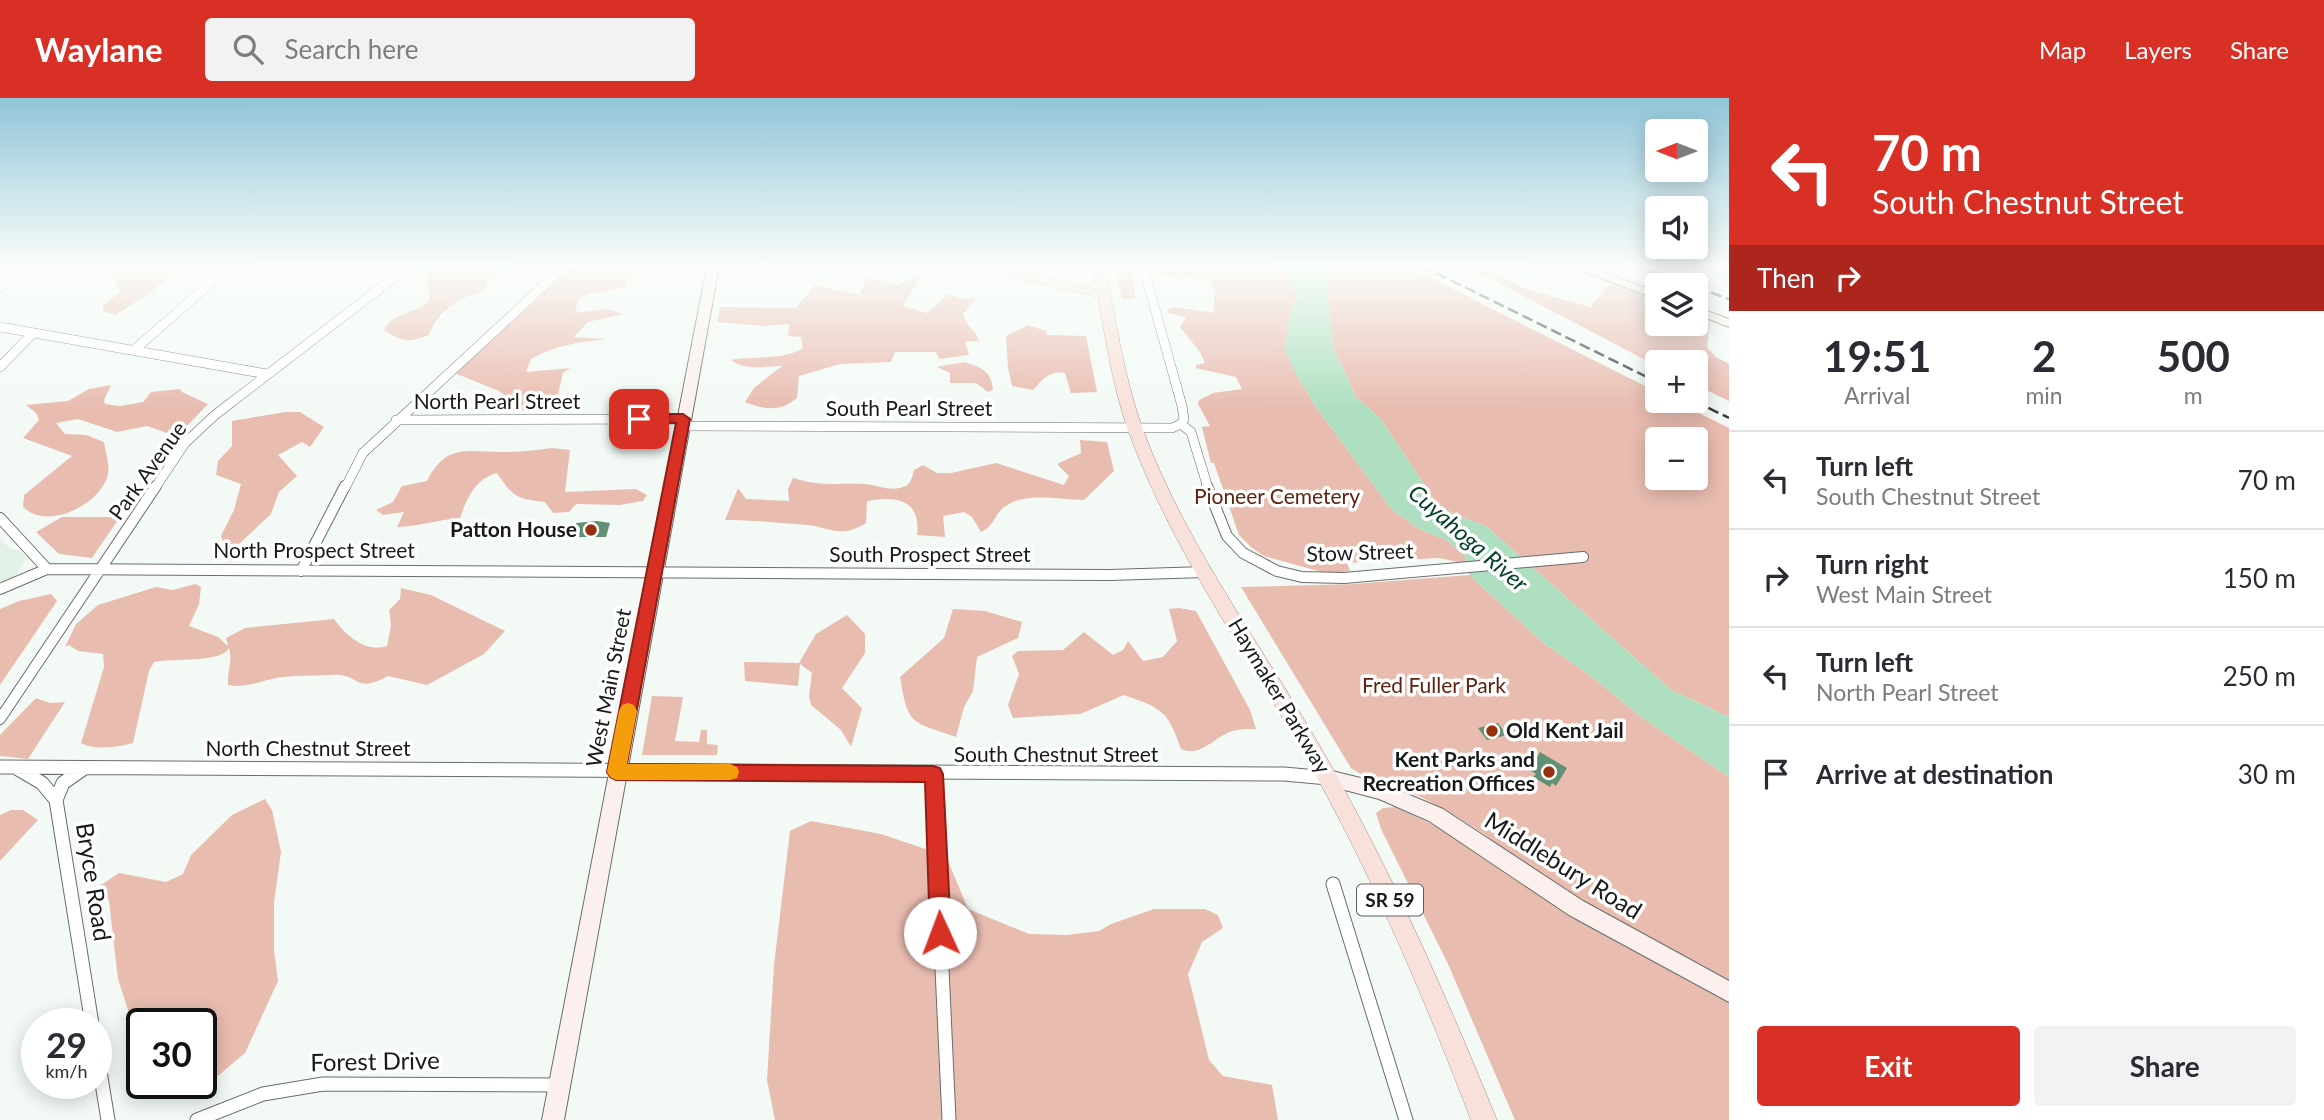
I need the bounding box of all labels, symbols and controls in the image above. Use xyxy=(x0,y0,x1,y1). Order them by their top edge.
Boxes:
search box xyxy=(205,18,695,81)
text: Waylane xyxy=(35,29,163,69)
icon: search xyxy=(229,30,267,68)
text: Search here xyxy=(285,33,419,65)
text: Map xyxy=(2039,35,2086,64)
text: Layers xyxy=(2124,35,2192,64)
text: Share xyxy=(2230,35,2289,64)
north arrow xyxy=(1645,119,1708,182)
map controls xyxy=(1645,119,1708,490)
text: 70 m xyxy=(1872,123,1982,181)
icon: left xyxy=(1757,126,1848,217)
text: South Chestnut Street xyxy=(1872,182,2184,221)
button: sound xyxy=(1645,196,1708,259)
icon: right xyxy=(1829,259,1867,297)
text: Then xyxy=(1757,262,1815,294)
button: layers xyxy=(1645,273,1708,336)
text: 19:51 xyxy=(1823,331,1931,381)
text: 2 xyxy=(2032,331,2056,381)
text: 500 xyxy=(2157,331,2230,381)
button: + xyxy=(1645,350,1708,413)
text: Arrival xyxy=(1844,381,1910,409)
text: min xyxy=(2025,381,2063,409)
text: m xyxy=(2184,381,2203,409)
street label: North Pearl Street xyxy=(414,388,581,413)
pin xyxy=(609,389,669,449)
street label: South Pearl Street xyxy=(826,395,993,420)
icon: arrive xyxy=(620,400,658,438)
street label: Park Avenue xyxy=(103,416,191,524)
button: − xyxy=(1645,427,1708,490)
text: Turn left xyxy=(1816,450,1913,482)
icon: left xyxy=(1757,461,1795,499)
text: 70 m xyxy=(2238,464,2296,496)
water label: Cuyahoga River xyxy=(1403,478,1535,597)
text: South Chestnut Street xyxy=(1816,482,2040,510)
park label: Pioneer Cemetery xyxy=(1194,483,1360,508)
place label: Patton House xyxy=(450,516,577,541)
marker: Patton House xyxy=(583,522,599,538)
street label: North Prospect Street xyxy=(213,537,415,562)
street label: Stow Street xyxy=(1306,537,1414,566)
street label: South Prospect Street xyxy=(829,541,1031,566)
text: Turn right xyxy=(1816,548,1929,580)
icon: right xyxy=(1757,559,1795,597)
text: 150 m xyxy=(2223,562,2296,594)
text: West Main Street xyxy=(1816,580,1992,608)
street label: West Main Street xyxy=(580,606,635,769)
street label: Haymaker Parkway xyxy=(1224,613,1337,777)
text: Turn left xyxy=(1816,646,1913,678)
icon: left xyxy=(1757,657,1795,695)
text: 250 m xyxy=(2223,660,2296,692)
park label: Fred Fuller Park xyxy=(1362,672,1506,697)
text: North Pearl Street xyxy=(1816,678,1999,706)
place label: Old Kent Jail xyxy=(1506,717,1624,742)
marker: Old Kent Jail xyxy=(1484,723,1500,739)
street label: North Chestnut Street xyxy=(206,735,411,760)
street label: South Chestnut Street xyxy=(954,741,1159,766)
place label: Kent Parks and Recreation Offices xyxy=(1362,746,1535,795)
icon: arrive xyxy=(1757,755,1795,793)
text: Arrive at destination xyxy=(1816,758,2053,790)
text: 30 m xyxy=(2238,758,2296,790)
marker: Kent Parks and Recreation Offices xyxy=(1541,764,1557,780)
street label: Middlebury Road xyxy=(1480,805,1648,925)
street label: Bryce Road xyxy=(71,821,118,943)
road number: SR 59 xyxy=(1357,884,1423,916)
position arrow xyxy=(903,896,977,970)
speed limit sign: 30 xyxy=(126,1008,217,1099)
text: 29 xyxy=(46,1023,87,1065)
button: Exit xyxy=(1757,1026,2020,1106)
button: Share xyxy=(2034,1026,2296,1106)
street label: Forest Drive xyxy=(310,1045,440,1076)
text: km/h xyxy=(45,1060,88,1082)

